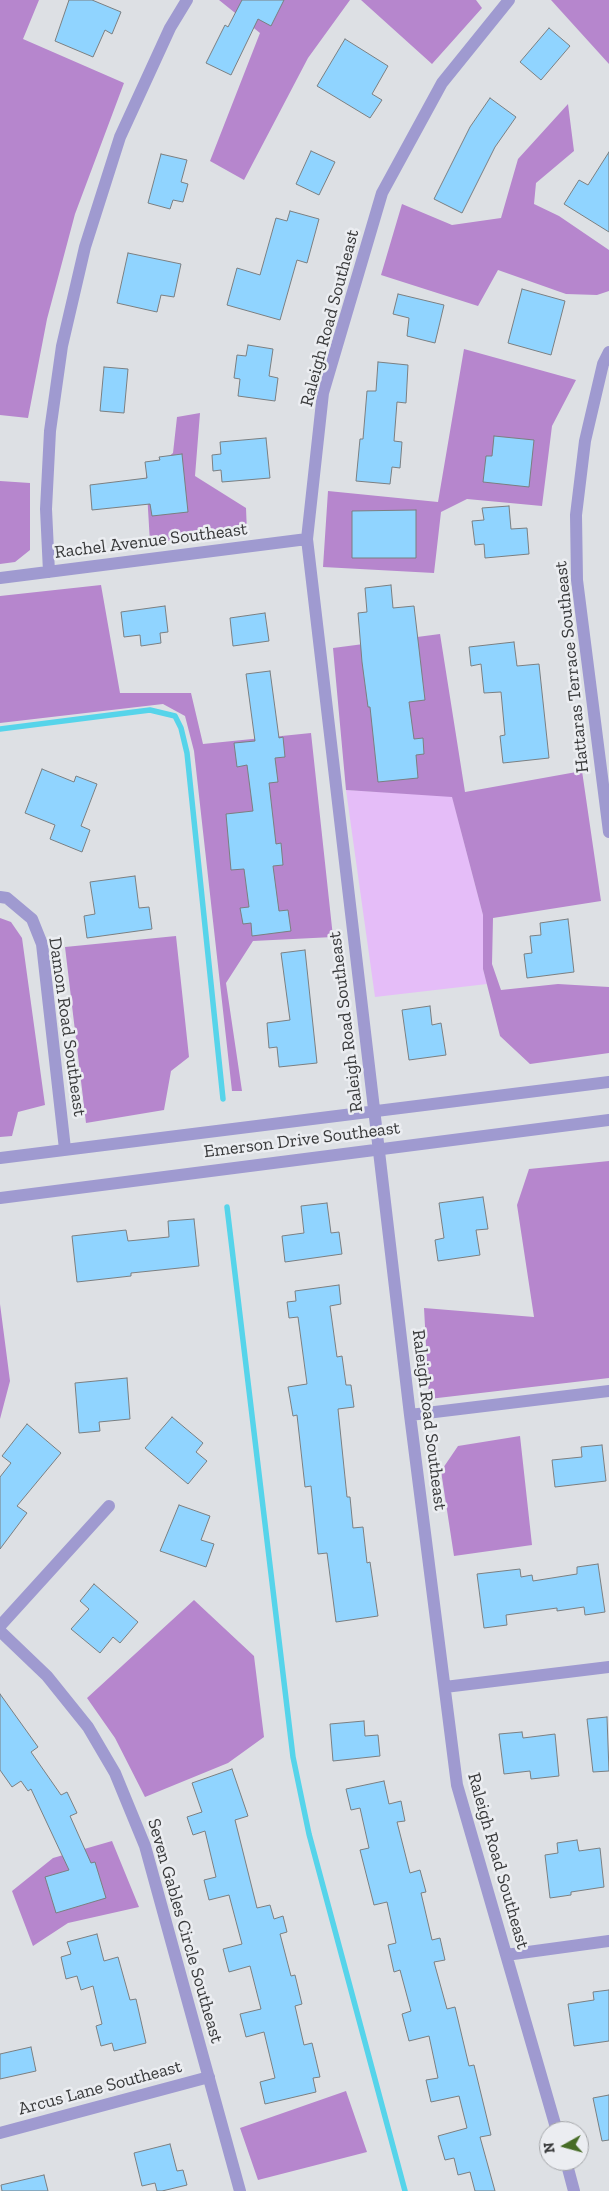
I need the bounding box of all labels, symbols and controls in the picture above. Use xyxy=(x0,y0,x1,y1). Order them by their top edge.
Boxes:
street label: Raleigh Road Southeast xyxy=(296,227,364,409)
street label: Rachel Avenue Southeast xyxy=(53,518,249,564)
street label: Hattaras Terrace Southeast xyxy=(550,560,594,774)
street label: Raleigh Road Southeast xyxy=(324,930,368,1114)
street label: Damon Road Southeast xyxy=(44,936,90,1118)
street label: Emerson Drive Southeast xyxy=(203,1117,401,1163)
street label: Raleigh Road Southeast xyxy=(407,1328,451,1512)
street label: Raleigh Road Southeast xyxy=(462,1770,534,1952)
street label: Seven Gables Circle Southeast xyxy=(143,1816,227,2046)
street label: Arcus Lane Southeast xyxy=(16,2056,184,2120)
north arrow xyxy=(539,2121,589,2171)
text: N xyxy=(541,2141,559,2154)

